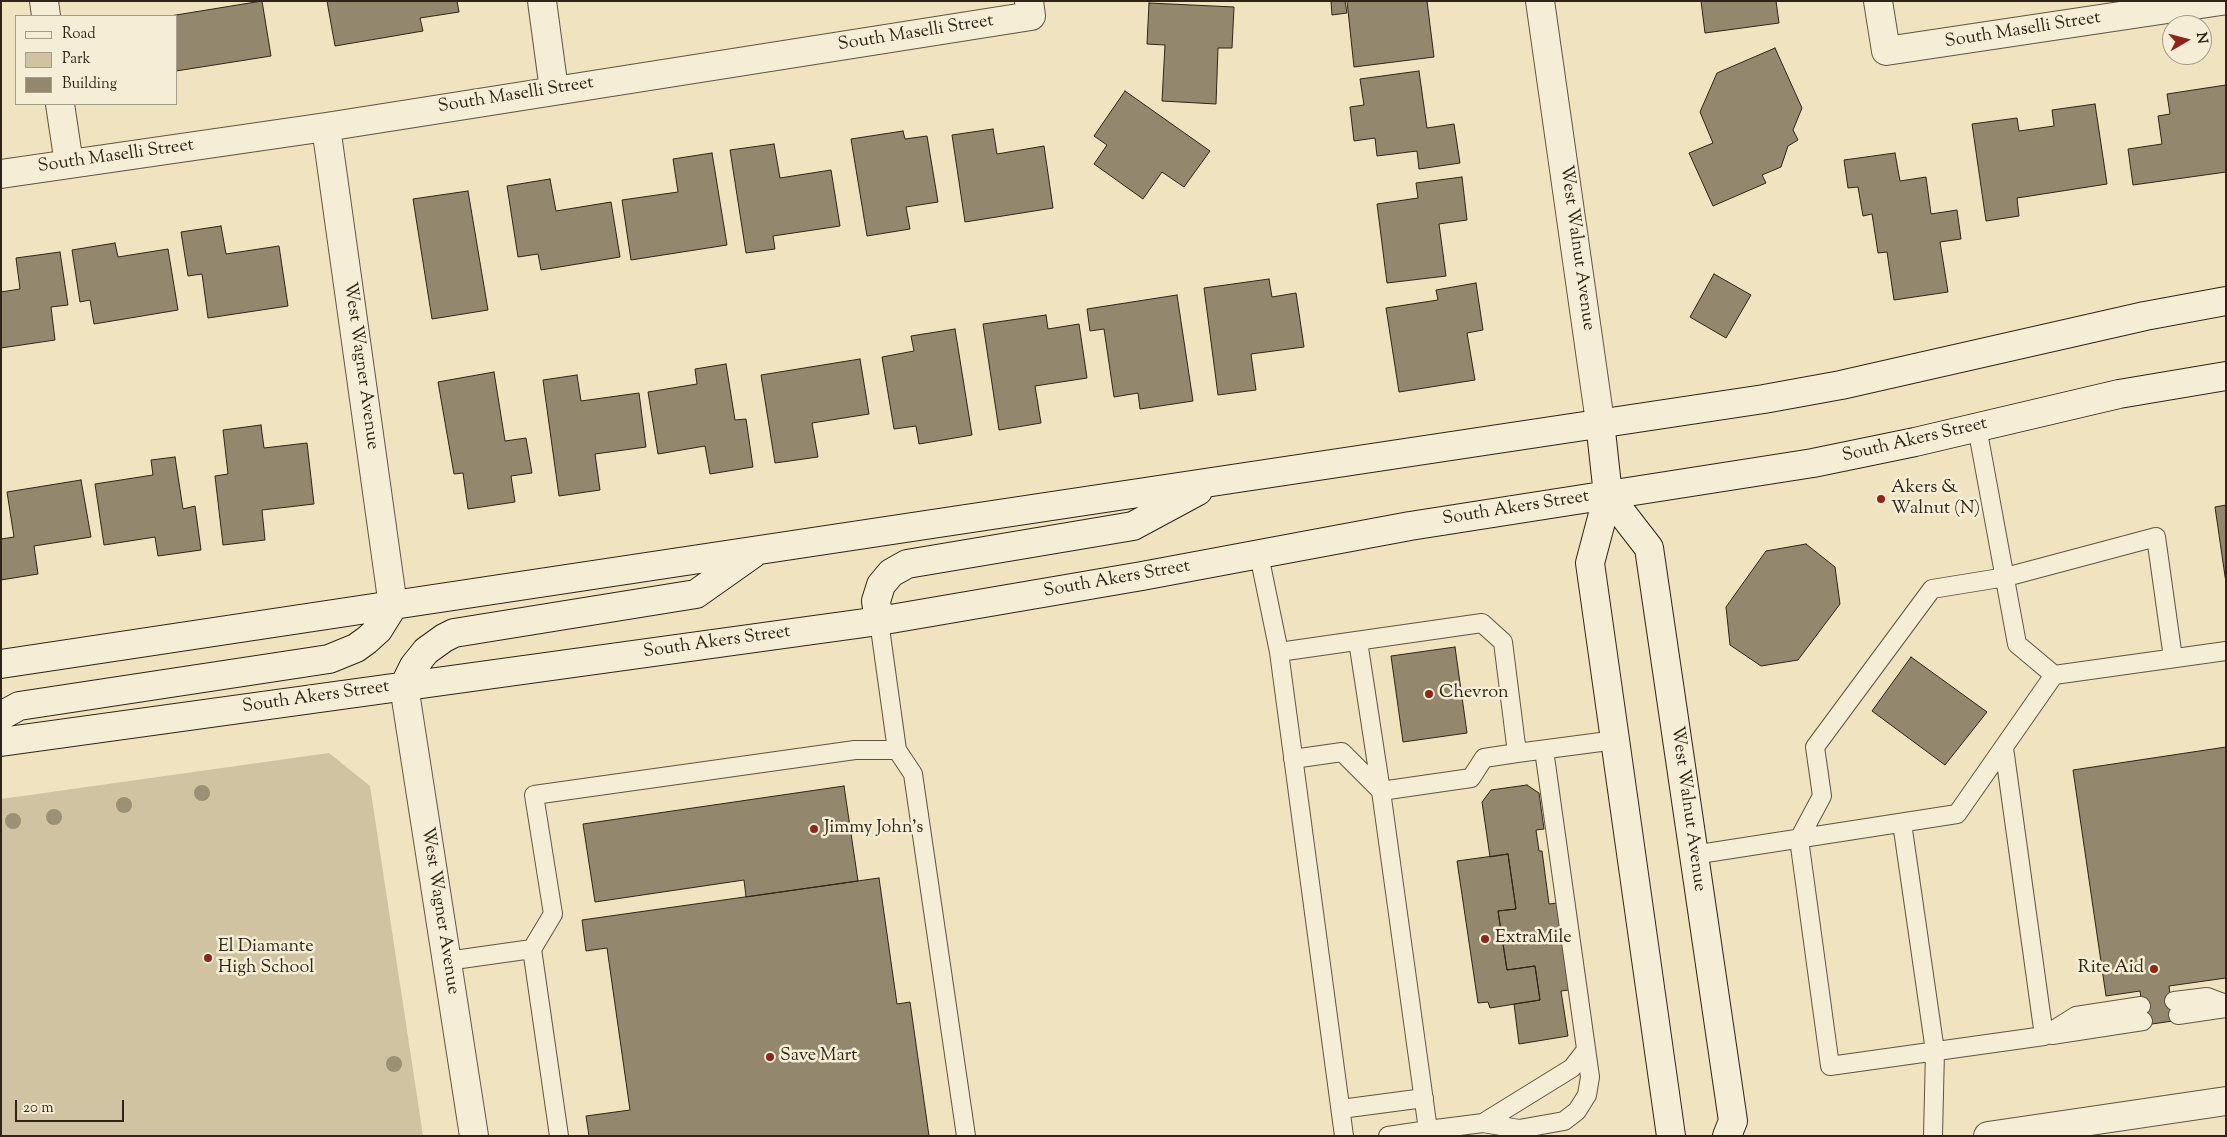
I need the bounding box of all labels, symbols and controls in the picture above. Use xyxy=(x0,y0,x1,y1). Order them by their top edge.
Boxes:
street label: South Maselli Street xyxy=(1944,8,2102,54)
street label: South Maselli Street xyxy=(837,11,995,57)
legend xyxy=(15,15,178,105)
north arrow xyxy=(2162,15,2212,65)
text: Road xyxy=(62,24,96,45)
text: N xyxy=(2190,31,2212,45)
text: Park xyxy=(62,49,91,70)
street label: South Maselli Street xyxy=(437,73,595,119)
text: Building xyxy=(62,74,117,95)
street label: South Maselli Street xyxy=(37,135,195,179)
street label: West Walnut Avenue xyxy=(1554,164,1598,332)
street label: West Wagner Avenue xyxy=(338,281,382,451)
street label: South Akers Street xyxy=(1840,414,1990,468)
place label: Akers & Walnut (N) xyxy=(1891,478,1980,520)
street label: South Akers Street xyxy=(1441,487,1591,531)
marker: Akers & Walnut (N) xyxy=(1875,493,1887,505)
street label: South Akers Street xyxy=(1042,557,1192,603)
street label: South Akers Street xyxy=(642,622,792,664)
street label: South Akers Street xyxy=(241,677,391,719)
place label: Chevron xyxy=(1439,683,1509,705)
marker: Chevron xyxy=(1423,688,1435,700)
street label: West Walnut Avenue xyxy=(1665,725,1709,893)
place label: Jimmy John's xyxy=(824,818,923,840)
marker: Jimmy John's xyxy=(808,823,820,835)
street label: West Wagner Avenue xyxy=(415,826,463,996)
place label: ExtraMile xyxy=(1495,928,1572,950)
marker: ExtraMile xyxy=(1479,933,1491,945)
place label: El Diamante High School xyxy=(218,937,314,980)
marker: El Diamante High School xyxy=(202,952,214,964)
place label: Rite Aid xyxy=(2078,958,2144,980)
marker: Rite Aid xyxy=(2148,963,2160,975)
place label: Save Mart xyxy=(780,1046,857,1068)
marker: Save Mart xyxy=(764,1051,776,1063)
scale bar xyxy=(18,1090,126,1122)
text: 20 m xyxy=(23,1098,54,1119)

